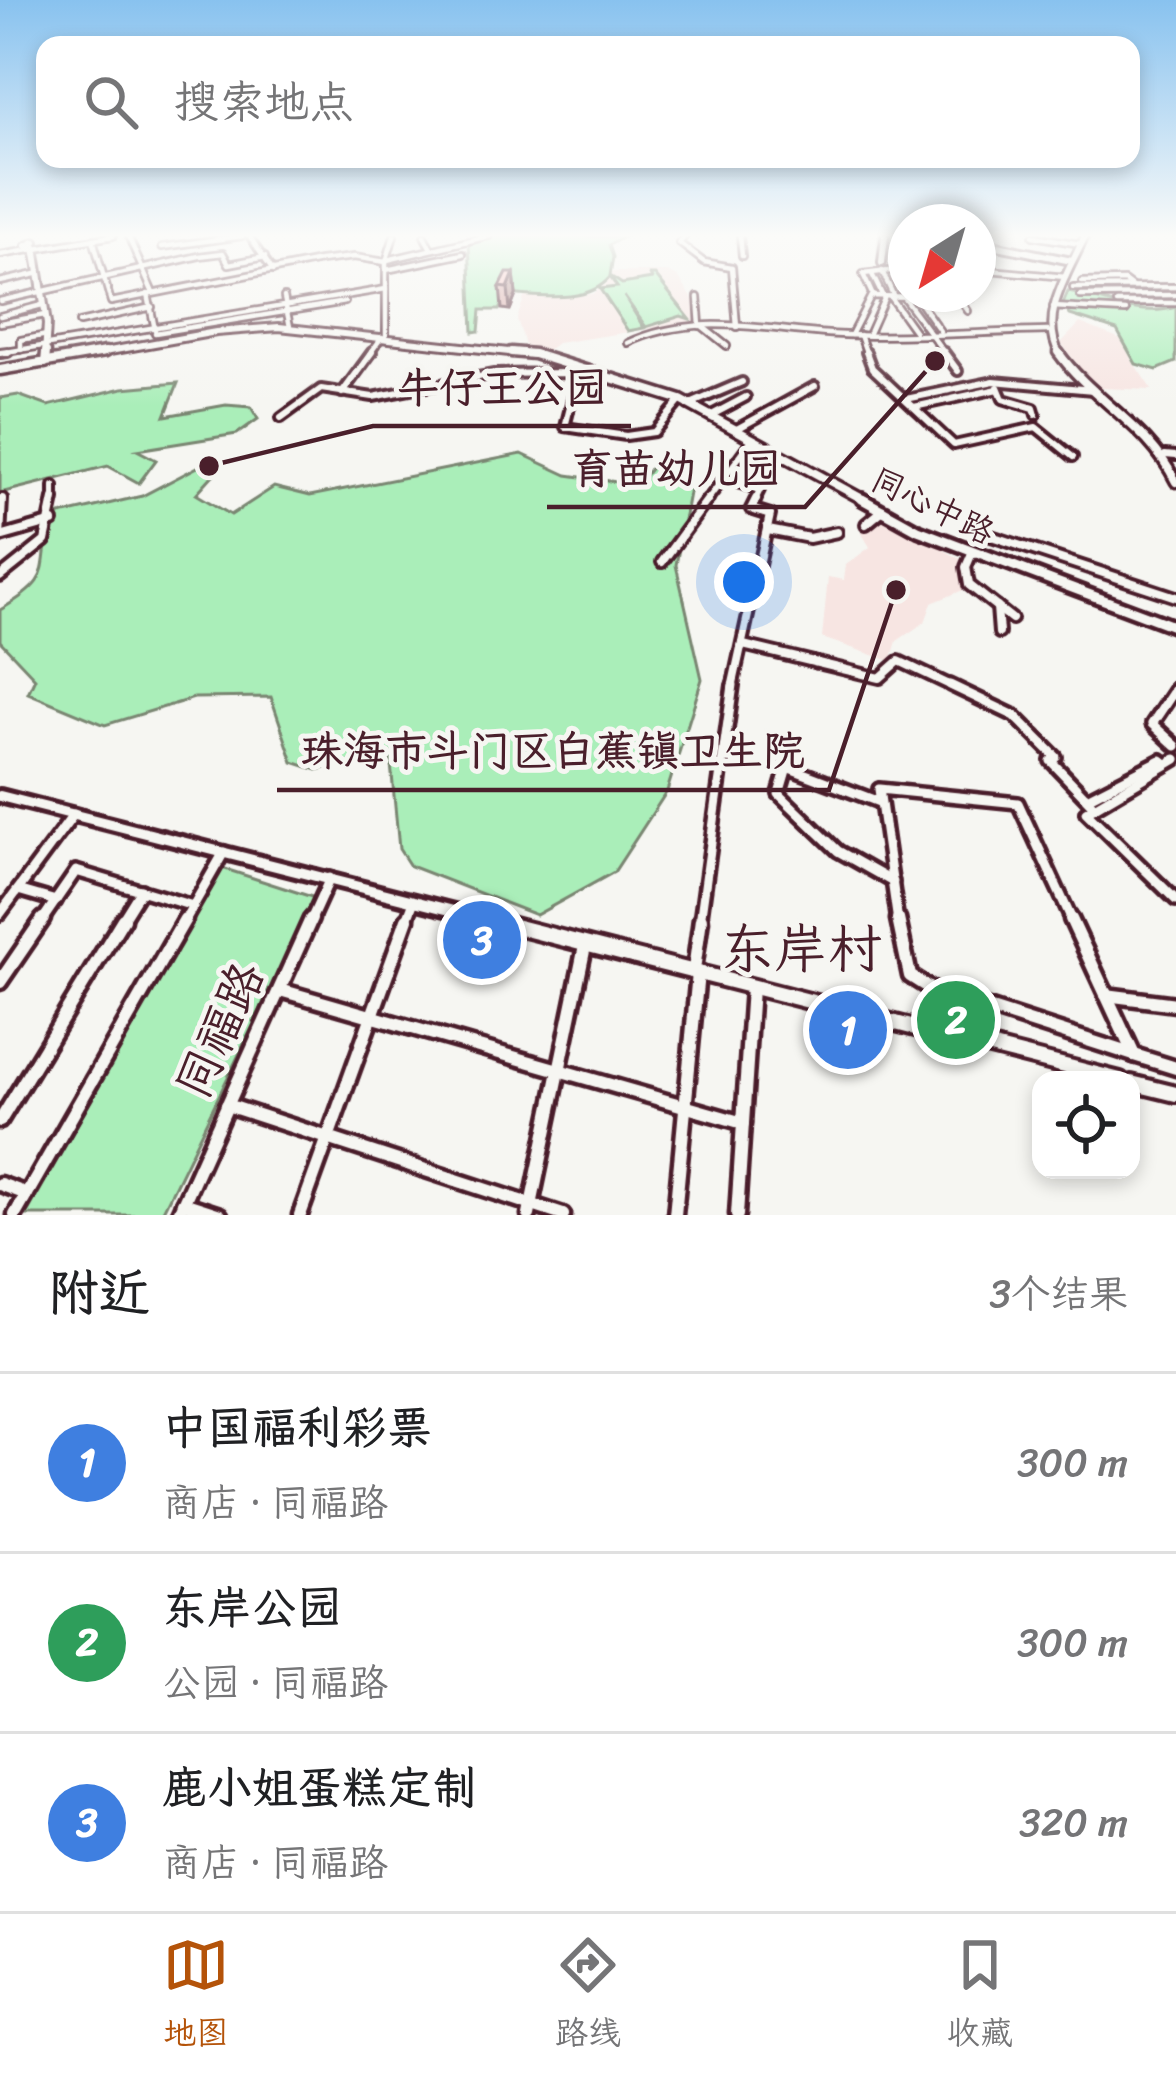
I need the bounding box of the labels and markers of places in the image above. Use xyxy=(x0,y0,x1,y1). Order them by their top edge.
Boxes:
callout: 牛仔王公园 xyxy=(373,348,631,426)
callout: 育苗幼儿园 xyxy=(547,429,805,507)
callout: 珠海市斗门区白蕉镇卫生院 xyxy=(277,712,829,790)
pin: 3 xyxy=(443,895,521,985)
pin: 2 xyxy=(917,975,995,1065)
pin: 1 xyxy=(809,985,887,1075)

